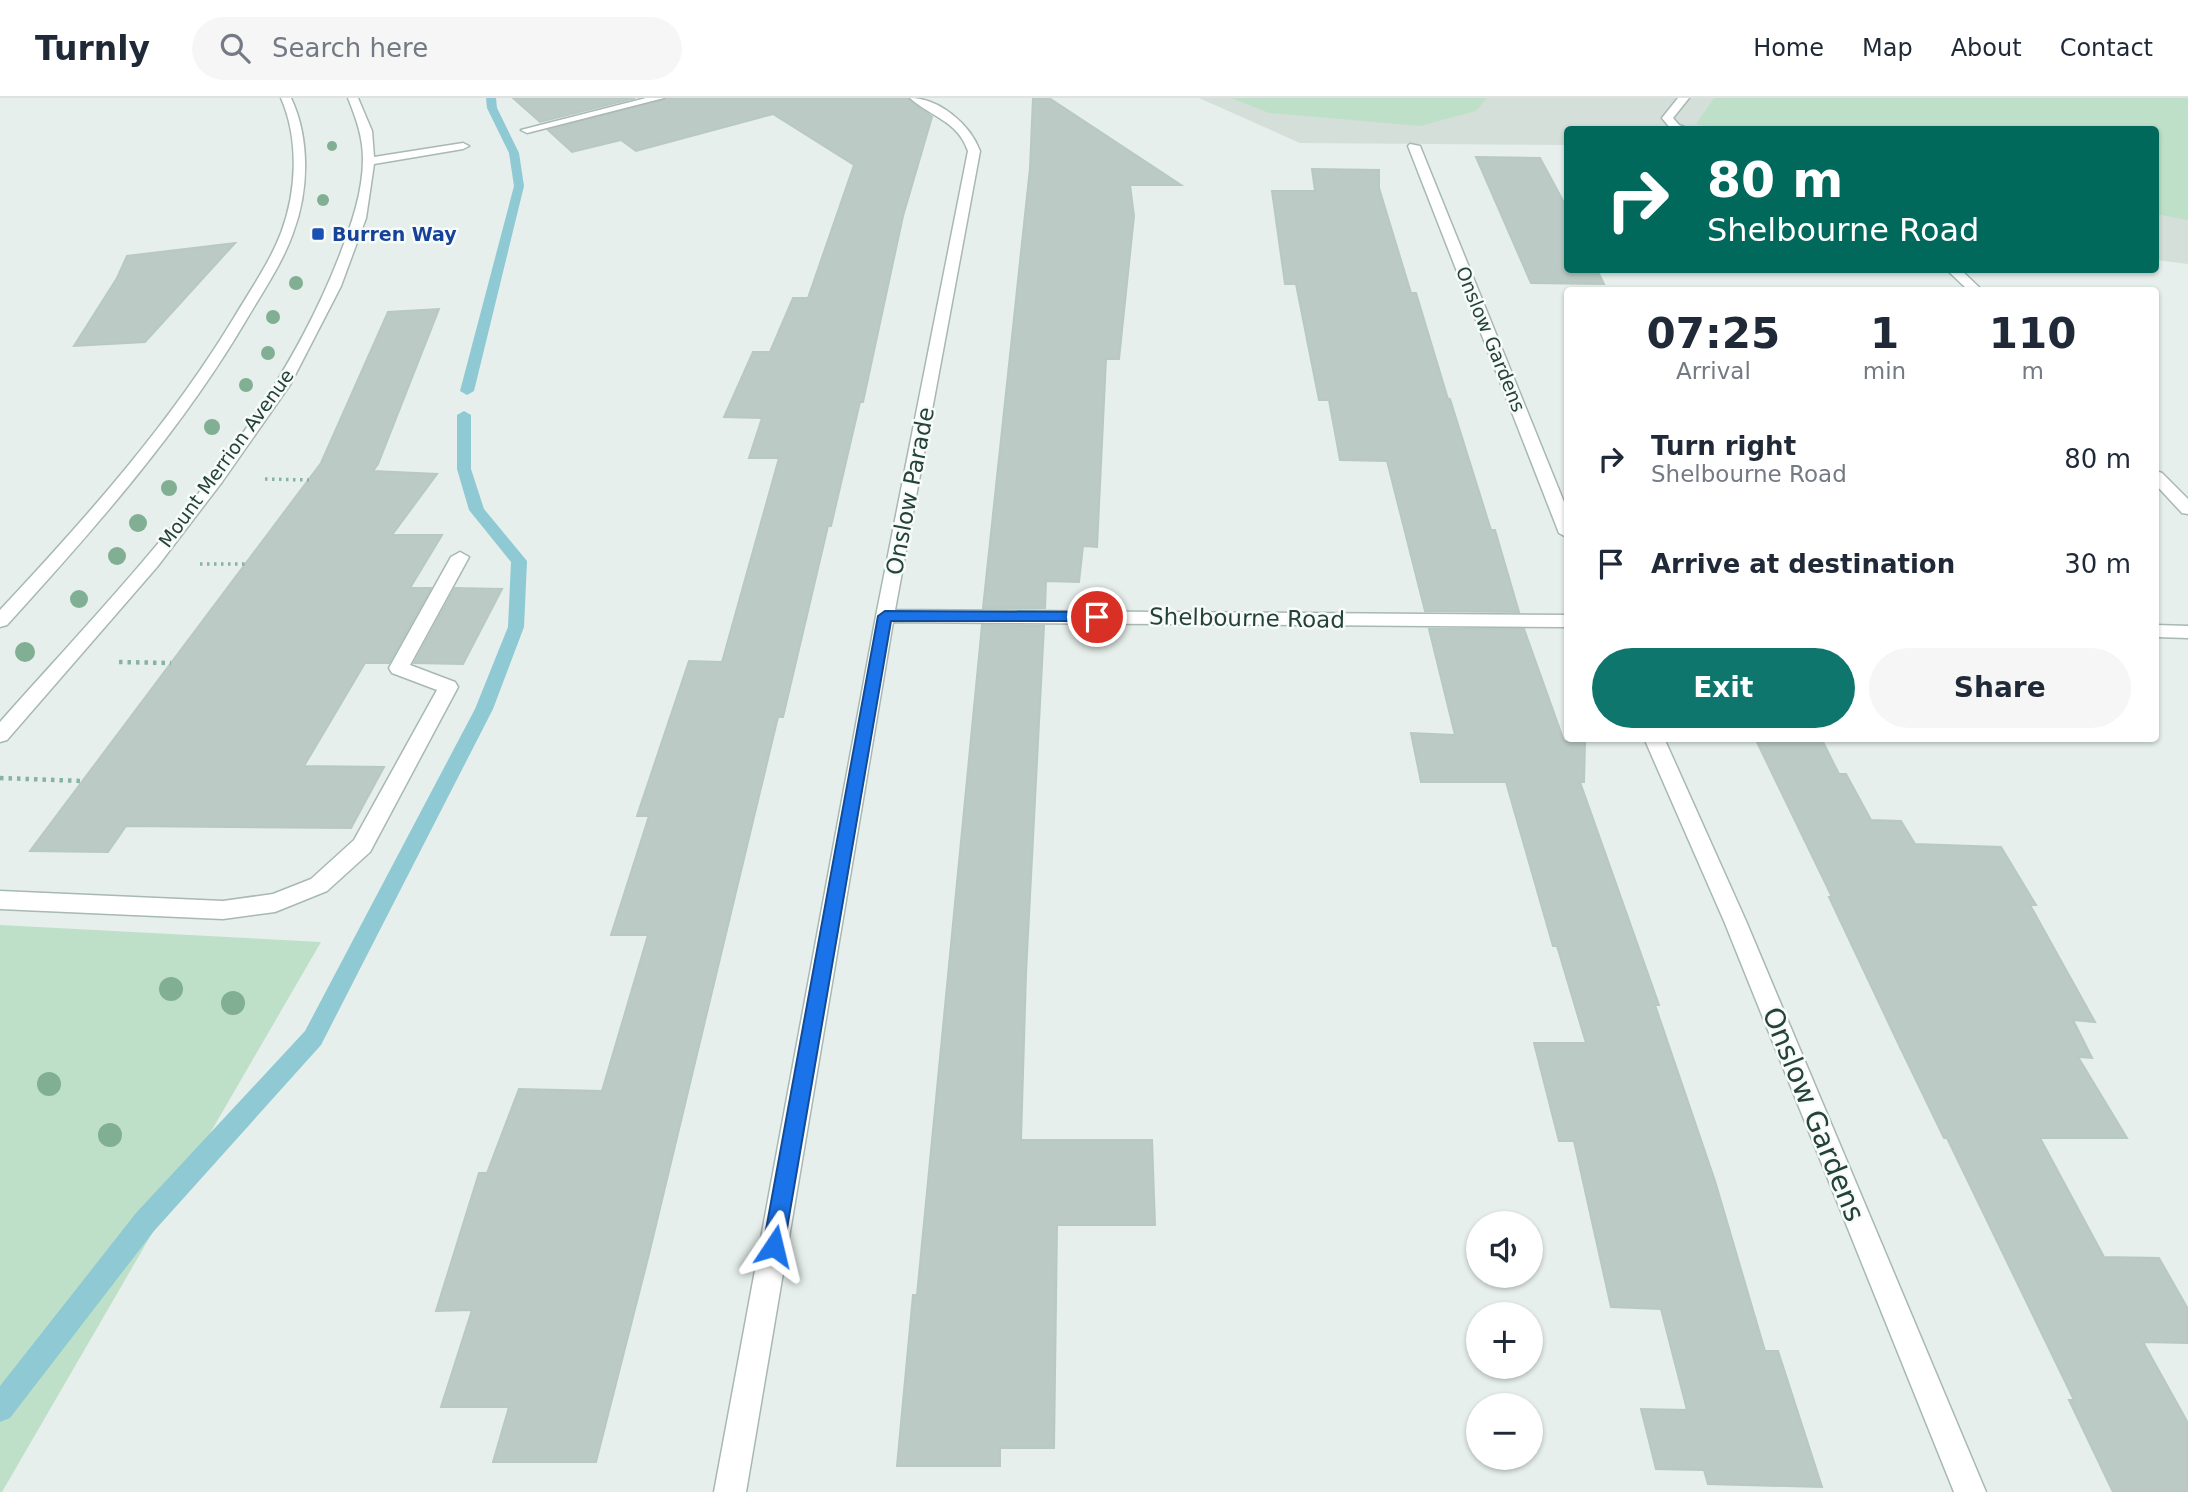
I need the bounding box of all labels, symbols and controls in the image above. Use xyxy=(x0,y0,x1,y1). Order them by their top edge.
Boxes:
search box xyxy=(192,17,682,80)
text: Turnly xyxy=(35,29,150,68)
icon: search xyxy=(216,29,254,67)
text: Search here xyxy=(272,33,428,63)
text: Home xyxy=(1753,34,1824,62)
text: Map xyxy=(1862,34,1913,62)
text: About xyxy=(1951,34,2022,62)
text: Contact xyxy=(2060,34,2153,62)
text: 80 m xyxy=(1707,152,1843,209)
icon: right xyxy=(1592,154,1683,245)
text: Shelbourne Road xyxy=(1707,211,1979,249)
place label: Burren Way xyxy=(332,223,457,245)
marker: Burren Way xyxy=(310,226,326,242)
street label: Onslow Gardens xyxy=(1452,263,1530,415)
text: 07:25 xyxy=(1647,309,1780,358)
text: 1 xyxy=(1870,309,1899,358)
text: 110 xyxy=(1989,309,2076,358)
text: Arrival xyxy=(1676,358,1751,384)
text: min xyxy=(1863,358,1906,384)
text: m xyxy=(2021,358,2044,384)
street label: Mount Merrion Avenue xyxy=(154,365,298,551)
street label: Onslow Parade xyxy=(881,405,939,577)
text: Turn right xyxy=(1651,431,1796,461)
icon: right xyxy=(1592,440,1630,478)
text: 80 m xyxy=(2064,444,2131,474)
text: Shelbourne Road xyxy=(1651,461,1847,487)
icon: arrive xyxy=(1592,545,1630,583)
text: Arrive at destination xyxy=(1651,549,1955,579)
text: 30 m xyxy=(2064,549,2131,579)
pin xyxy=(1067,587,1127,647)
icon: arrive xyxy=(1078,598,1116,636)
street label: Shelbourne Road xyxy=(1149,603,1345,633)
button: Exit xyxy=(1592,648,1855,728)
button: Share xyxy=(1869,648,2131,728)
street label: Onslow Gardens xyxy=(1755,1002,1872,1226)
position arrow xyxy=(737,1209,811,1283)
map controls xyxy=(1466,1211,1543,1470)
button: sound xyxy=(1466,1211,1543,1288)
button: + xyxy=(1466,1302,1543,1379)
button: − xyxy=(1466,1393,1543,1470)

